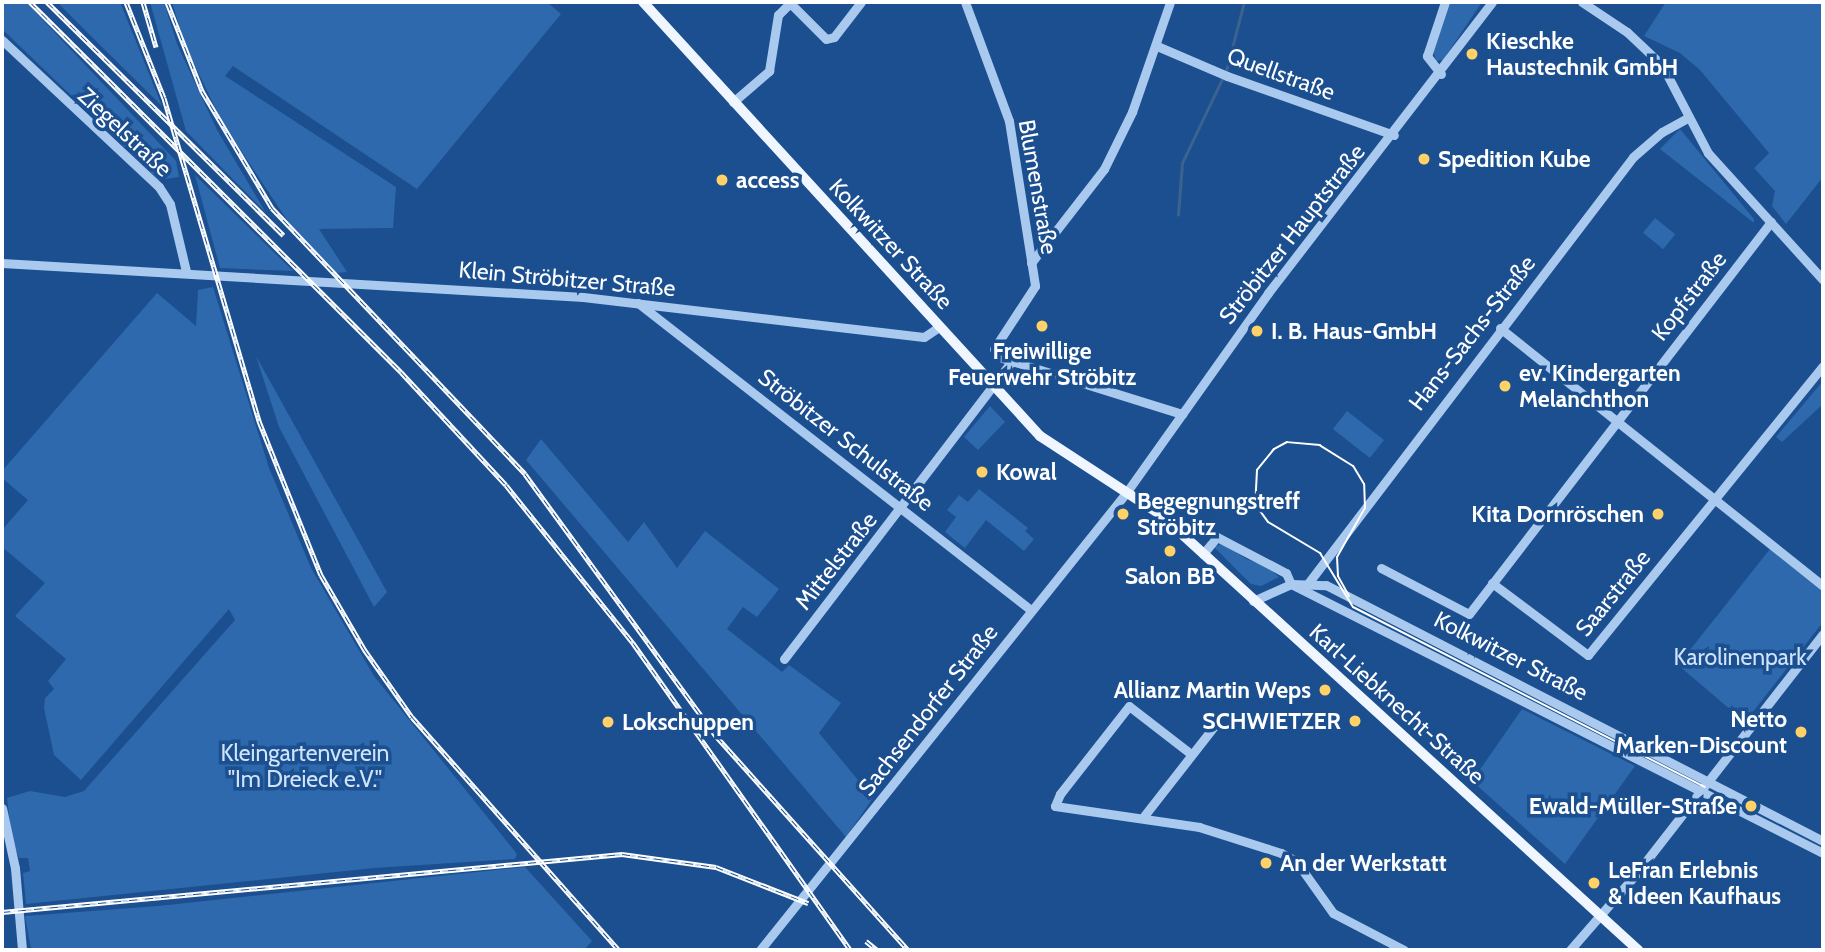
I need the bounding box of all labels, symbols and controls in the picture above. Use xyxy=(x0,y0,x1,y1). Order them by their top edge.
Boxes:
place label: Kieschke Haustechnik GmbH xyxy=(1486,27,1678,81)
street label: Quellstraße xyxy=(1223,42,1339,106)
marker: Kieschke Haustechnik GmbH xyxy=(1464,46,1480,62)
street label: Ziegelstraße xyxy=(72,82,178,182)
street label: Blumenstraße xyxy=(1013,118,1063,256)
street label: Ströbitzer Hauptstraße xyxy=(1213,139,1371,329)
place label: Spedition Kube xyxy=(1438,145,1591,173)
marker: Spedition Kube xyxy=(1416,151,1432,167)
place label: access xyxy=(736,166,800,194)
marker: access xyxy=(714,172,730,188)
street label: Kolkwitzer Straße xyxy=(823,173,959,315)
street label: Kopfstraße xyxy=(1646,246,1732,346)
street label: Hans-Sachs-Straße xyxy=(1403,250,1541,416)
street label: Klein Ströbitzer Straße xyxy=(457,256,677,302)
place label: I. B. Haus-GmbH xyxy=(1271,317,1437,345)
marker: Freiwillige Feuerwehr Ströbitz xyxy=(1034,318,1050,334)
marker: I. B. Haus-GmbH xyxy=(1249,323,1265,339)
place label: Freiwillige Feuerwehr Ströbitz xyxy=(948,337,1136,391)
place label: ev. Kindergarten Melanchthon xyxy=(1519,359,1681,413)
street label: Ströbitzer Schulstraße xyxy=(753,363,939,517)
marker: ev. Kindergarten Melanchthon xyxy=(1497,378,1513,394)
place label: Kowal xyxy=(996,458,1057,486)
marker: Kowal xyxy=(974,464,990,480)
place label: Begegnungstreff Ströbitz xyxy=(1137,487,1300,541)
place label: Kita Dornröschen xyxy=(1471,500,1644,528)
marker: Begegnungstreff Ströbitz xyxy=(1115,506,1131,522)
marker: Kita Dornröschen xyxy=(1650,506,1666,522)
street label: Mittelstraße xyxy=(789,507,883,615)
marker: Salon BB xyxy=(1162,543,1178,559)
street label: Saarstraße xyxy=(1570,544,1656,642)
place label: Salon BB xyxy=(1125,562,1215,590)
street label: Kolkwitzer Straße xyxy=(1430,605,1592,707)
street label: Karl-Liebknecht-Straße xyxy=(1304,618,1490,790)
street label: Sachsendorfer Straße xyxy=(853,619,1003,801)
park label: Karolinenpark xyxy=(1674,643,1806,671)
place label: Allianz Martin Weps xyxy=(1114,676,1311,704)
marker: Allianz Martin Weps xyxy=(1317,682,1333,698)
place label: Netto Marken-Discount xyxy=(1616,705,1787,759)
place label: SCHWIETZER xyxy=(1202,707,1341,735)
place label: Lokschuppen xyxy=(622,708,754,736)
marker: SCHWIETZER xyxy=(1347,713,1363,729)
marker: Lokschuppen xyxy=(600,714,616,730)
marker: Netto Marken-Discount xyxy=(1793,724,1809,740)
park label: Kleingartenverein "Im Dreieck e.V." xyxy=(221,739,389,793)
place label: Ewald-Müller-Straße xyxy=(1529,792,1737,820)
marker: Ewald-Müller-Straße xyxy=(1743,798,1759,814)
place label: An der Werkstatt xyxy=(1280,849,1447,877)
marker: An der Werkstatt xyxy=(1258,855,1274,871)
place label: LeFran Erlebnis & Ideen Kaufhaus xyxy=(1608,856,1781,910)
marker: LeFran Erlebnis & Ideen Kaufhaus xyxy=(1586,875,1602,891)

